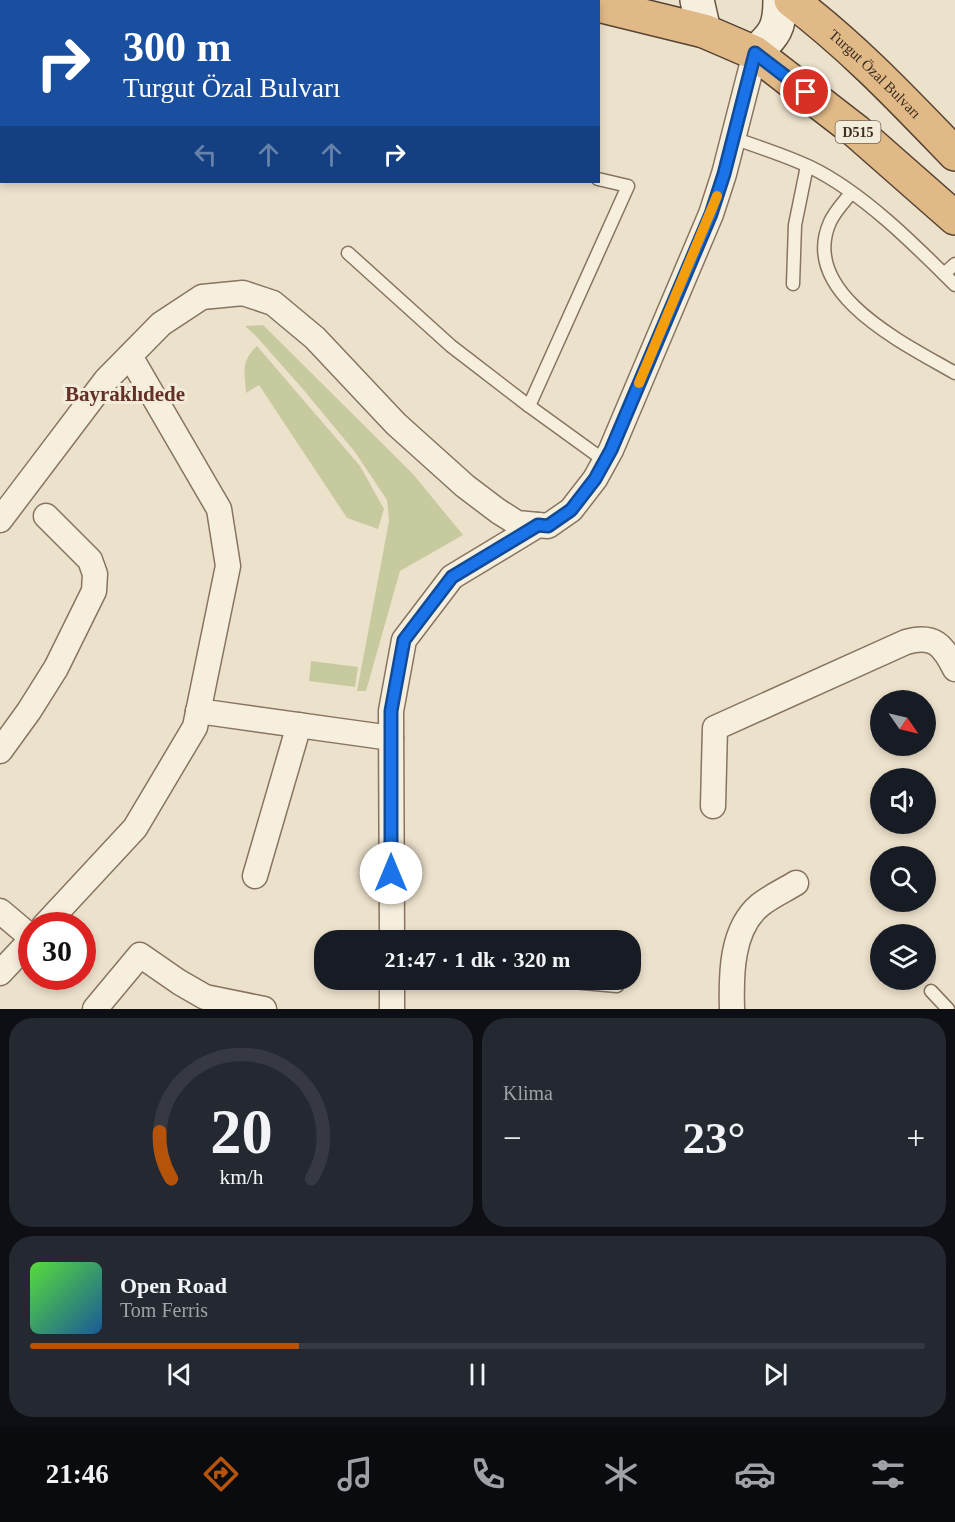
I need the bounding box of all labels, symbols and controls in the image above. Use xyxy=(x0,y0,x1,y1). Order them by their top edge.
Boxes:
icon: right xyxy=(24,24,102,102)
text: 300 m xyxy=(123,24,232,70)
street label: Turgut Özal Bulvarı xyxy=(826,26,924,122)
pin xyxy=(780,66,831,117)
text: Turgut Özal Bulvarı xyxy=(123,73,341,103)
icon: arrive xyxy=(789,75,822,108)
road number: D515 xyxy=(836,121,880,143)
icon: left xyxy=(189,138,222,171)
icon: ahead xyxy=(252,138,285,171)
icon: ahead xyxy=(315,138,348,171)
icon: right xyxy=(378,138,411,171)
district label: Bayraklıdede xyxy=(65,382,185,406)
north arrow xyxy=(870,690,936,756)
map controls xyxy=(870,690,936,990)
button: sound xyxy=(870,768,936,834)
position arrow xyxy=(359,841,423,905)
button: search xyxy=(870,846,936,912)
speed limit sign: 30 xyxy=(18,912,96,990)
button: layers xyxy=(870,924,936,990)
text: 21:47 · 1 dk · 320 m xyxy=(385,947,570,972)
text: Klima xyxy=(503,1082,553,1104)
text: 20 xyxy=(210,1097,272,1166)
text: 23° xyxy=(683,1113,746,1163)
text: − xyxy=(503,1120,522,1156)
text: + xyxy=(906,1120,925,1156)
text: km/h xyxy=(219,1166,263,1190)
text: Open Road xyxy=(120,1273,227,1298)
text: Tom Ferris xyxy=(120,1299,208,1321)
icon: previous xyxy=(163,1358,196,1391)
icon: pause xyxy=(461,1358,494,1391)
icon: next xyxy=(759,1358,792,1391)
icon: directions xyxy=(200,1453,242,1495)
icon: music xyxy=(334,1453,376,1495)
icon: phone xyxy=(467,1453,509,1495)
icon: climate xyxy=(600,1453,642,1495)
icon: car xyxy=(734,1453,776,1495)
icon: filters xyxy=(867,1453,909,1495)
text: 21:46 xyxy=(46,1459,109,1489)

